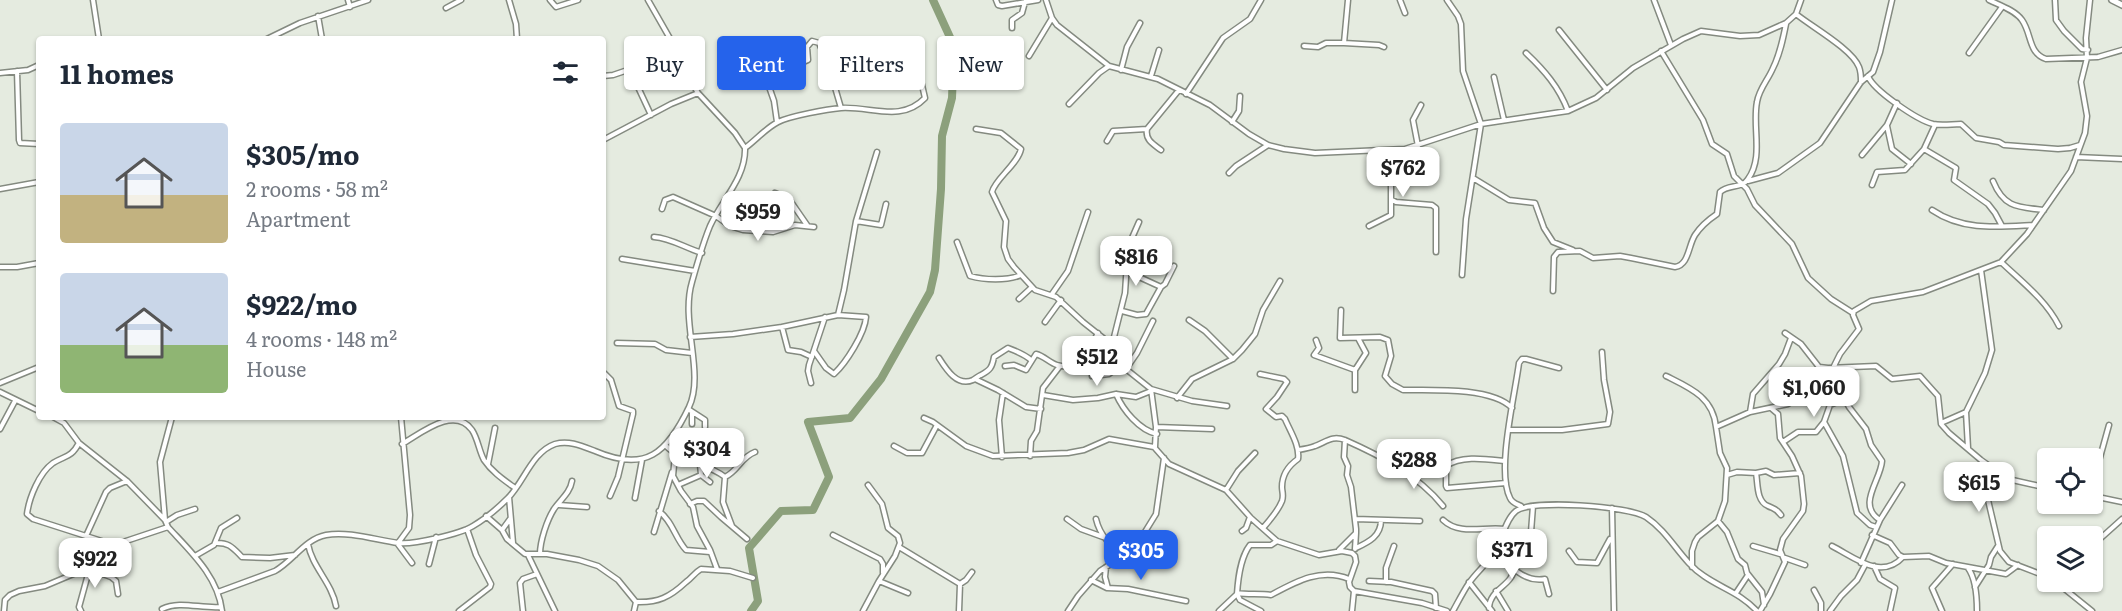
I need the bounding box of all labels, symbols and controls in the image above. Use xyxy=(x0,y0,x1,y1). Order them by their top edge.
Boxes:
chip: Buy xyxy=(624,36,705,90)
chip: Rent xyxy=(717,36,806,90)
chip: Filters xyxy=(818,36,925,90)
chip: New xyxy=(937,36,1024,90)
text: 11 homes xyxy=(60,53,174,92)
icon: filters xyxy=(549,56,582,89)
text: $305/mo xyxy=(246,134,359,173)
icon: home xyxy=(108,147,180,219)
pin: $762 xyxy=(1367,147,1439,198)
text: $762 xyxy=(1381,151,1425,181)
text: 2 rooms · 58 m² xyxy=(246,173,388,203)
pin: $959 xyxy=(722,191,794,242)
text: $959 xyxy=(735,195,781,225)
text: Apartment xyxy=(246,203,351,233)
pin: $816 xyxy=(1100,236,1172,287)
text: $816 xyxy=(1114,240,1158,270)
text: $922/mo xyxy=(246,284,357,323)
icon: home xyxy=(108,297,180,369)
text: 4 rooms · 148 m² xyxy=(246,323,397,353)
pin: $512 xyxy=(1061,336,1133,387)
text: $512 xyxy=(1076,340,1118,370)
text: House xyxy=(246,353,306,383)
pin: $1,060 xyxy=(1765,367,1863,418)
text: $1,060 xyxy=(1782,371,1846,401)
pin: $304 xyxy=(671,428,743,479)
text: $304 xyxy=(683,432,731,462)
pin: $288 xyxy=(1378,439,1450,490)
text: $288 xyxy=(1391,443,1437,473)
map controls xyxy=(2037,448,2103,592)
button: locate xyxy=(2037,448,2103,514)
pin: $615 xyxy=(1943,462,2015,513)
text: $615 xyxy=(1958,466,2000,496)
button: layers xyxy=(2037,526,2103,592)
pin: $371 xyxy=(1476,529,1548,580)
pin: $305 xyxy=(1105,530,1177,581)
text: $371 xyxy=(1491,533,1533,563)
text: $305 xyxy=(1118,534,1164,564)
pin: $922 xyxy=(59,538,131,589)
text: $922 xyxy=(73,542,117,572)

